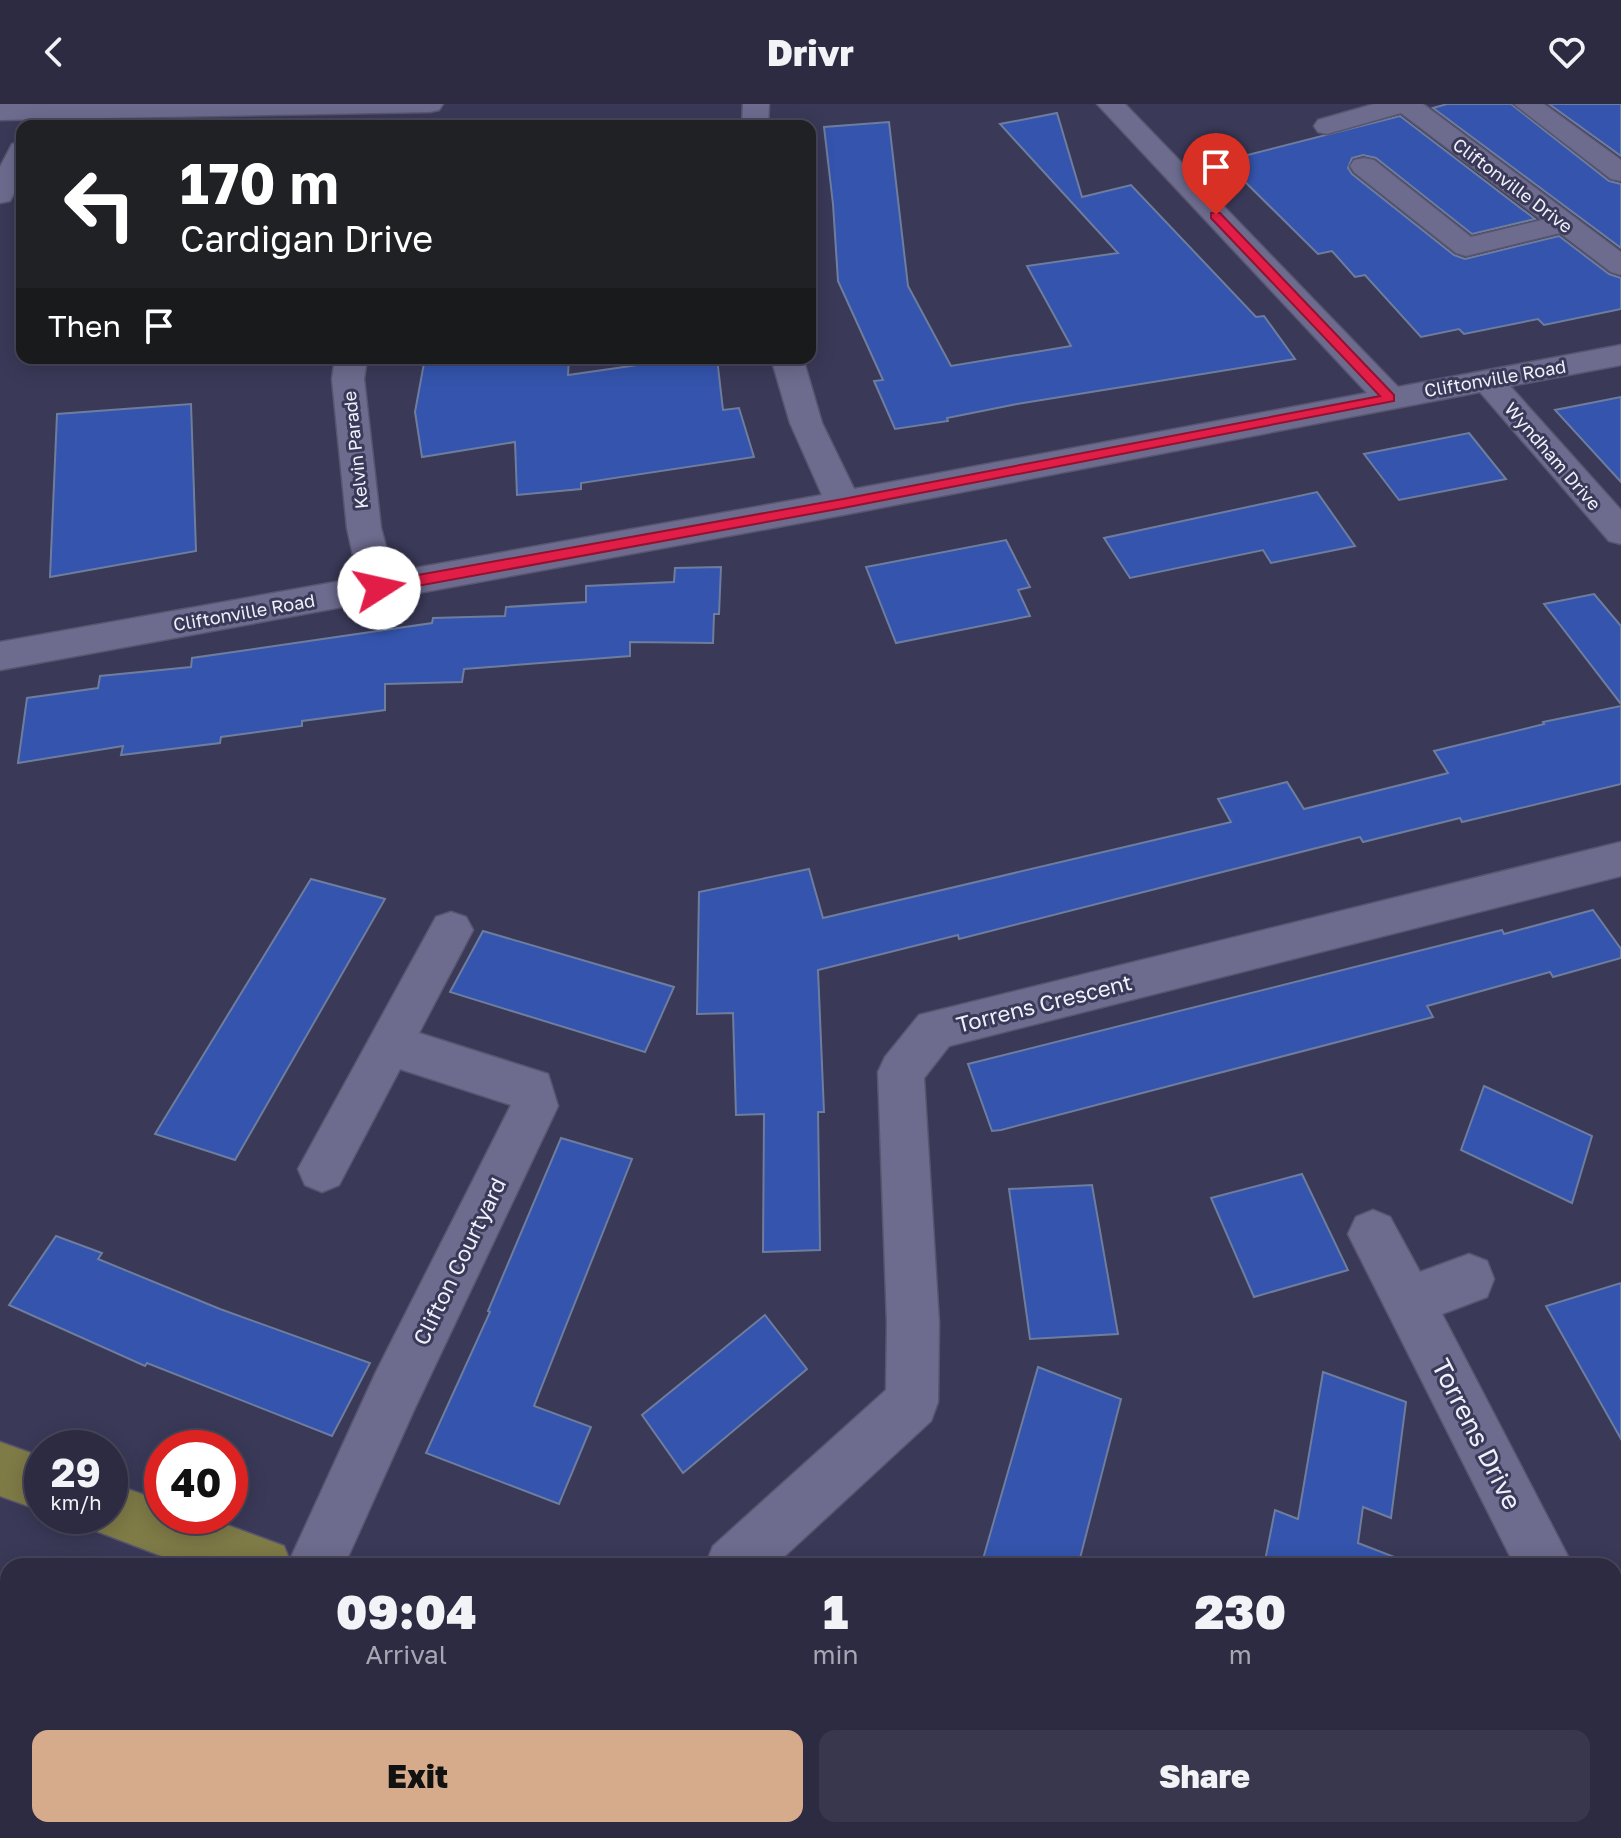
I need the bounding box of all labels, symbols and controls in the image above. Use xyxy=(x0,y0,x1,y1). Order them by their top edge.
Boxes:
icon: back xyxy=(32,30,76,74)
icon: heart xyxy=(1545,30,1589,74)
text: Drivr xyxy=(767,31,854,74)
pin xyxy=(1182,133,1250,215)
street label: Cliftonville Drive xyxy=(1449,133,1577,237)
icon: arrive xyxy=(1194,145,1238,189)
text: 170 m xyxy=(180,149,339,216)
icon: left xyxy=(48,152,152,256)
text: Cardigan Drive xyxy=(180,217,433,260)
icon: arrive xyxy=(137,304,181,348)
text: Then xyxy=(48,308,121,344)
street label: Cliftonville Road xyxy=(1422,355,1568,401)
street label: Kelvin Parade xyxy=(338,390,372,510)
street label: Wyndham Drive xyxy=(1500,398,1606,514)
position arrow xyxy=(337,546,421,630)
street label: Cliftonville Road xyxy=(171,589,317,635)
street label: Torrens Crescent xyxy=(953,968,1135,1038)
street label: Clifton Courtyard xyxy=(407,1173,511,1349)
street label: Torrens Drive xyxy=(1426,1353,1528,1515)
speed limit sign: 40 xyxy=(144,1430,248,1534)
text: 29 xyxy=(51,1448,101,1496)
text: km/h xyxy=(51,1490,101,1514)
text: 09:04 xyxy=(336,1582,477,1640)
text: 1 xyxy=(823,1582,848,1640)
text: 230 xyxy=(1194,1582,1286,1640)
text: Arrival xyxy=(366,1639,447,1670)
text: min xyxy=(813,1639,859,1670)
text: m xyxy=(1229,1639,1252,1670)
button: Exit xyxy=(32,1730,803,1822)
button: Share xyxy=(819,1730,1590,1822)

